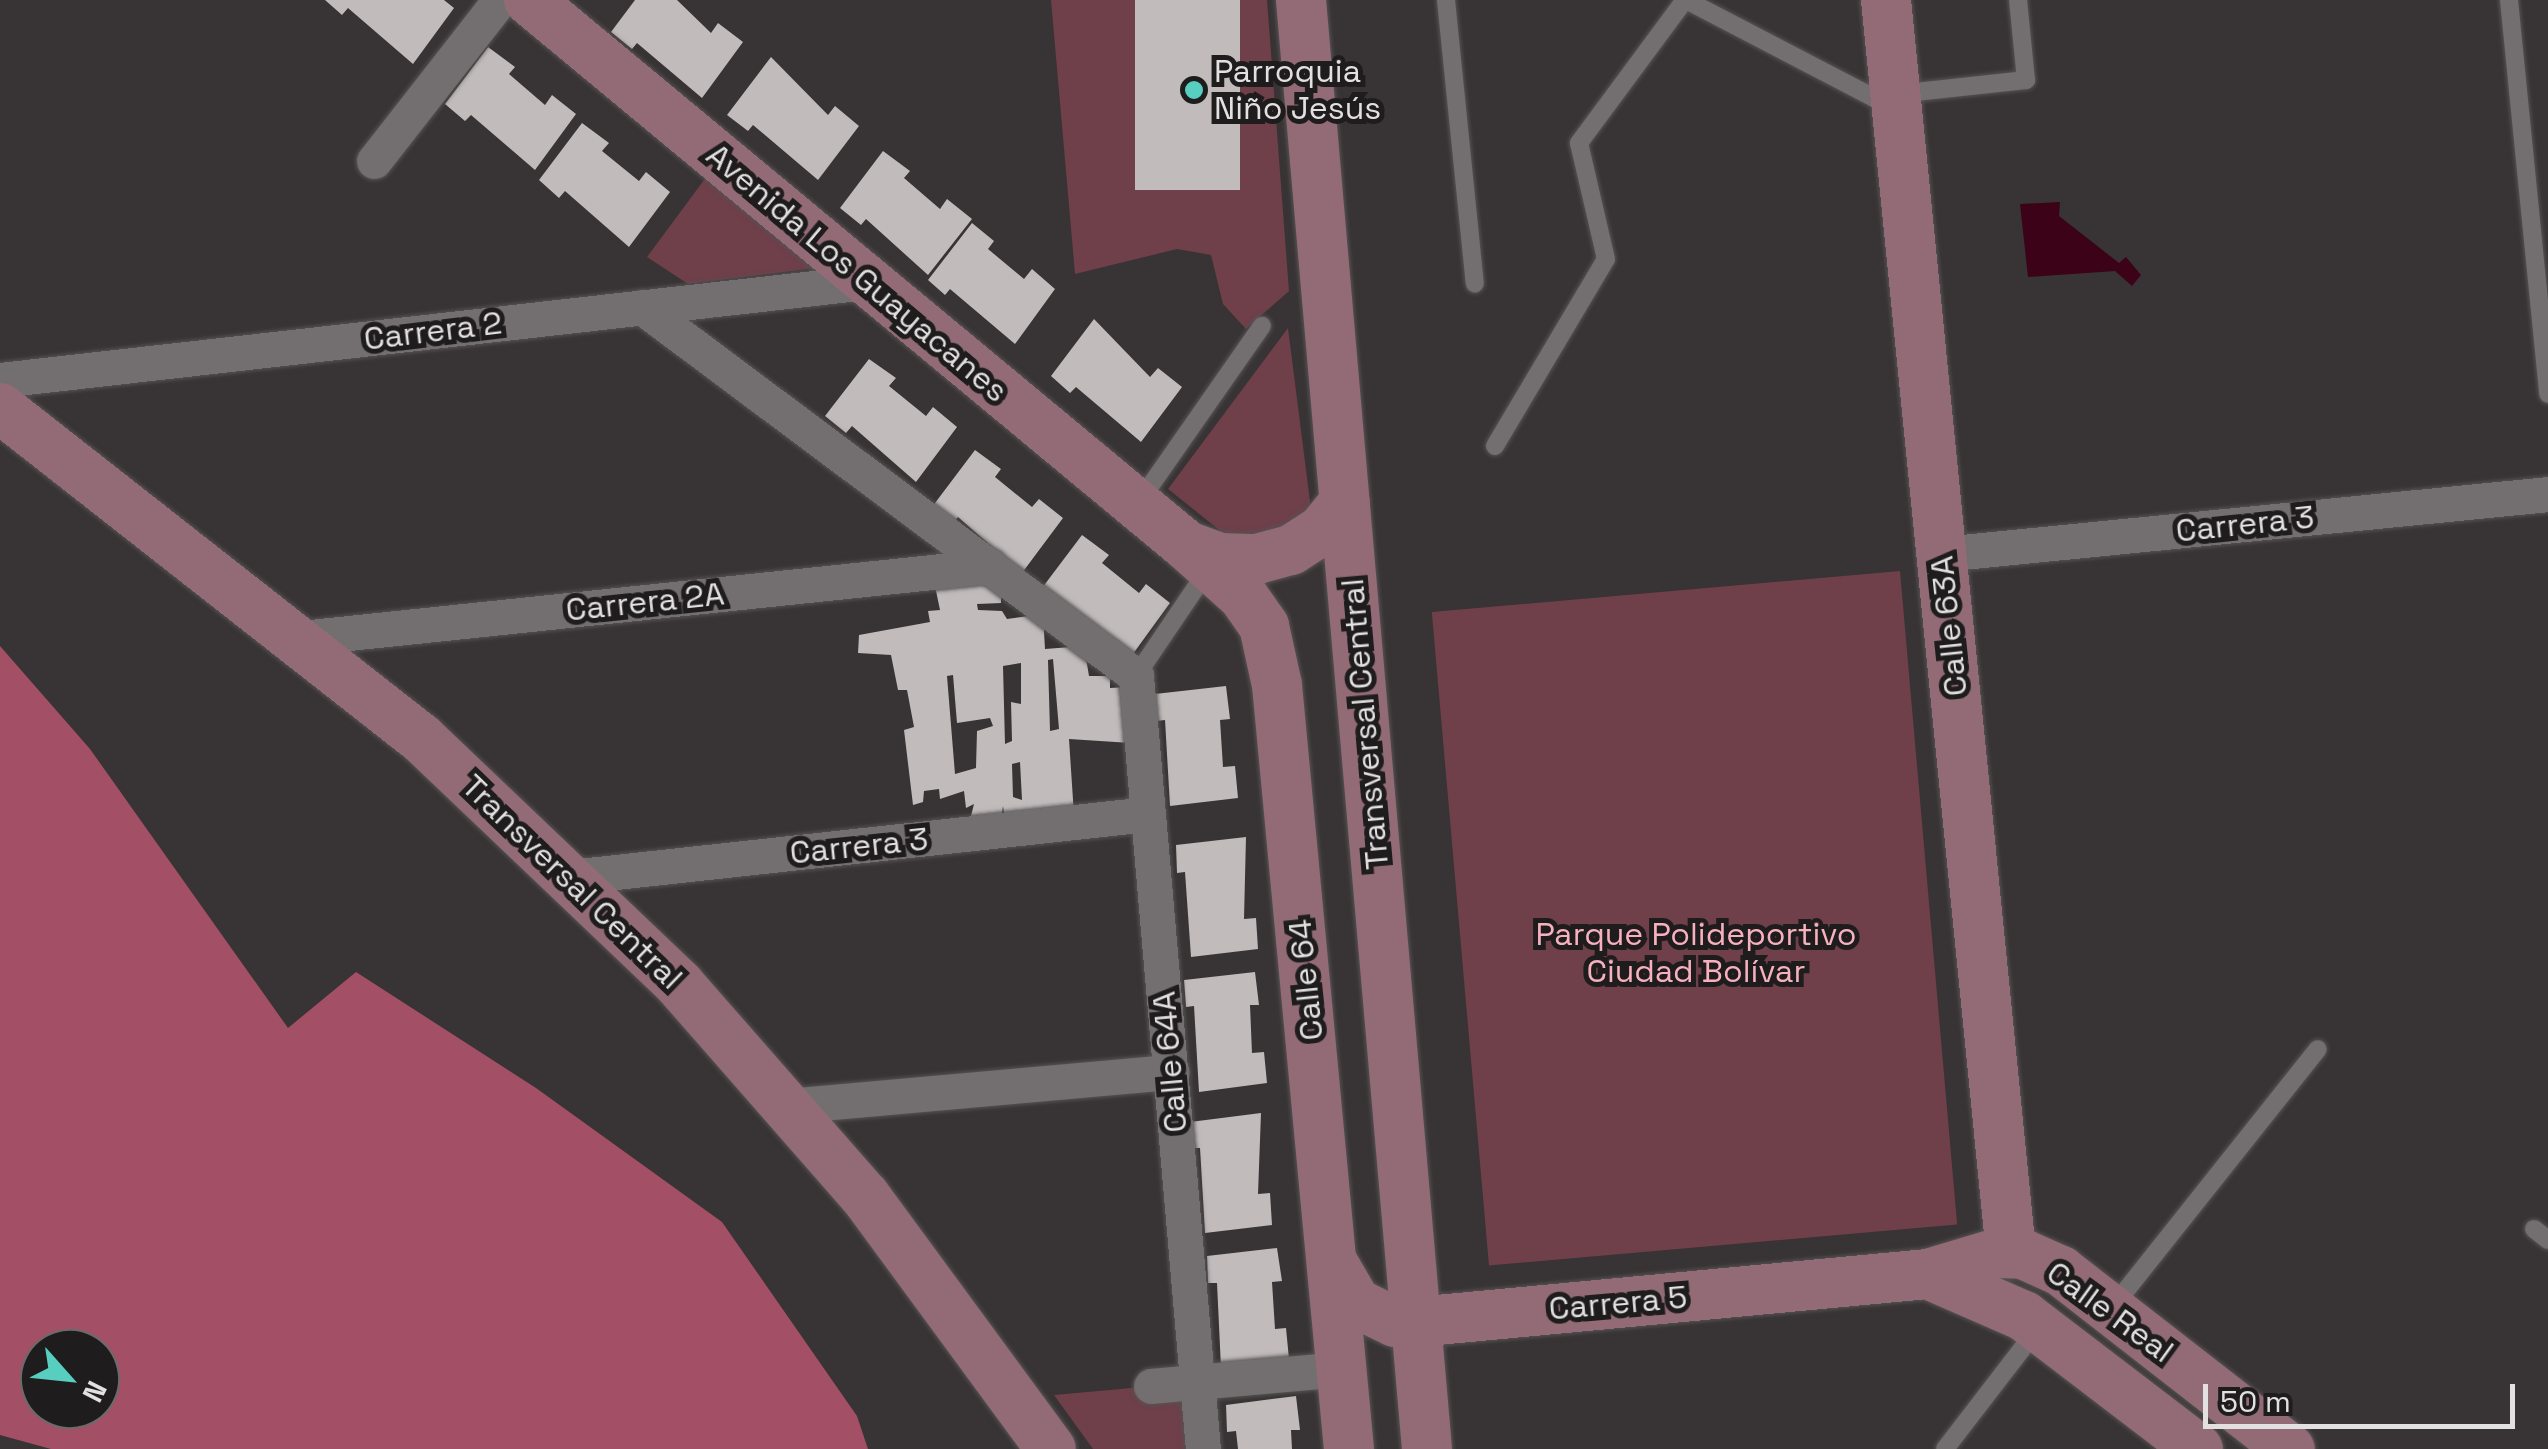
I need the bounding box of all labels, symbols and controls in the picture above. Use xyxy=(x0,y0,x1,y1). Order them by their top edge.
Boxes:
place label: Parroquia Niño Jesús xyxy=(1214,53,1381,128)
marker: Parroquia Niño Jesús xyxy=(1183,79,1205,101)
street label: Avenida Los Guayacanes xyxy=(699,136,1015,410)
street label: Carrera 2 xyxy=(362,303,504,359)
street label: Carrera 3 xyxy=(2174,498,2316,550)
street label: Calle 63A xyxy=(1923,554,1975,698)
street label: Carrera 2A xyxy=(564,575,726,629)
street label: Transversal Central xyxy=(1333,577,1397,871)
street label: Transversal Central xyxy=(454,767,690,997)
street label: Carrera 3 xyxy=(788,820,930,872)
park label: Parque Polideportivo Ciudad Bolívar xyxy=(1535,916,1857,991)
street label: Calle 64 xyxy=(1281,918,1331,1042)
street label: Calle 64A xyxy=(1145,990,1195,1134)
street label: Calle Real xyxy=(2039,1253,2181,1371)
street label: Carrera 5 xyxy=(1547,1278,1689,1328)
north arrow xyxy=(20,1329,120,1429)
scale bar xyxy=(2208,1364,2520,1426)
text: N xyxy=(75,1375,115,1408)
text: 50 m xyxy=(2220,1382,2291,1421)

